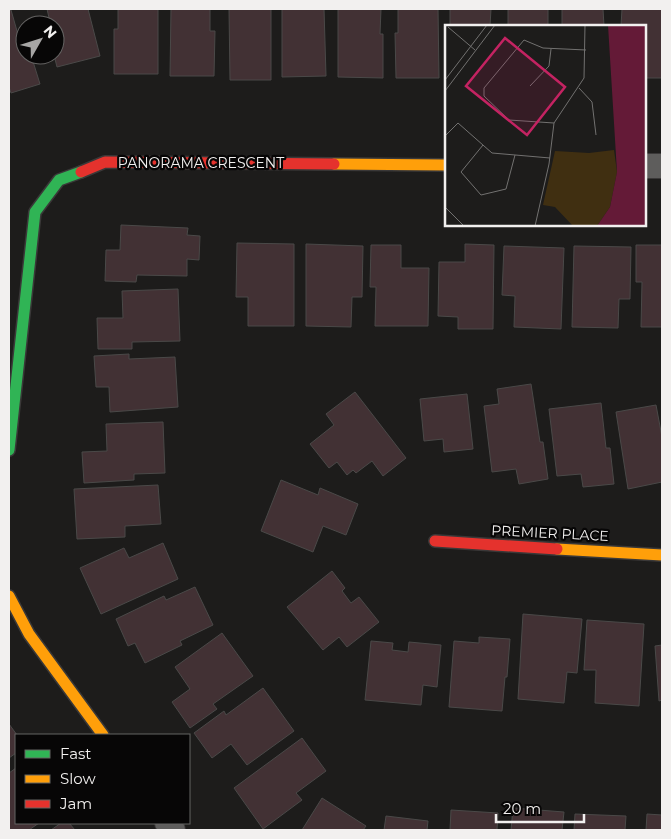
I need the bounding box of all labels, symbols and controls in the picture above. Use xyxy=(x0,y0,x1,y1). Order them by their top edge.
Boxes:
north arrow xyxy=(15,15,65,65)
text: N xyxy=(40,22,61,42)
inset map xyxy=(445,25,646,226)
street label: PANORAMA CRESCENT xyxy=(118,154,284,172)
street label: PREMIER PLACE xyxy=(491,521,609,545)
legend xyxy=(15,734,190,824)
text: Fast xyxy=(60,744,91,763)
text: Slow xyxy=(60,769,96,788)
scale bar xyxy=(496,792,584,824)
text: Jam xyxy=(59,794,92,813)
text: 20 m xyxy=(503,799,541,818)

